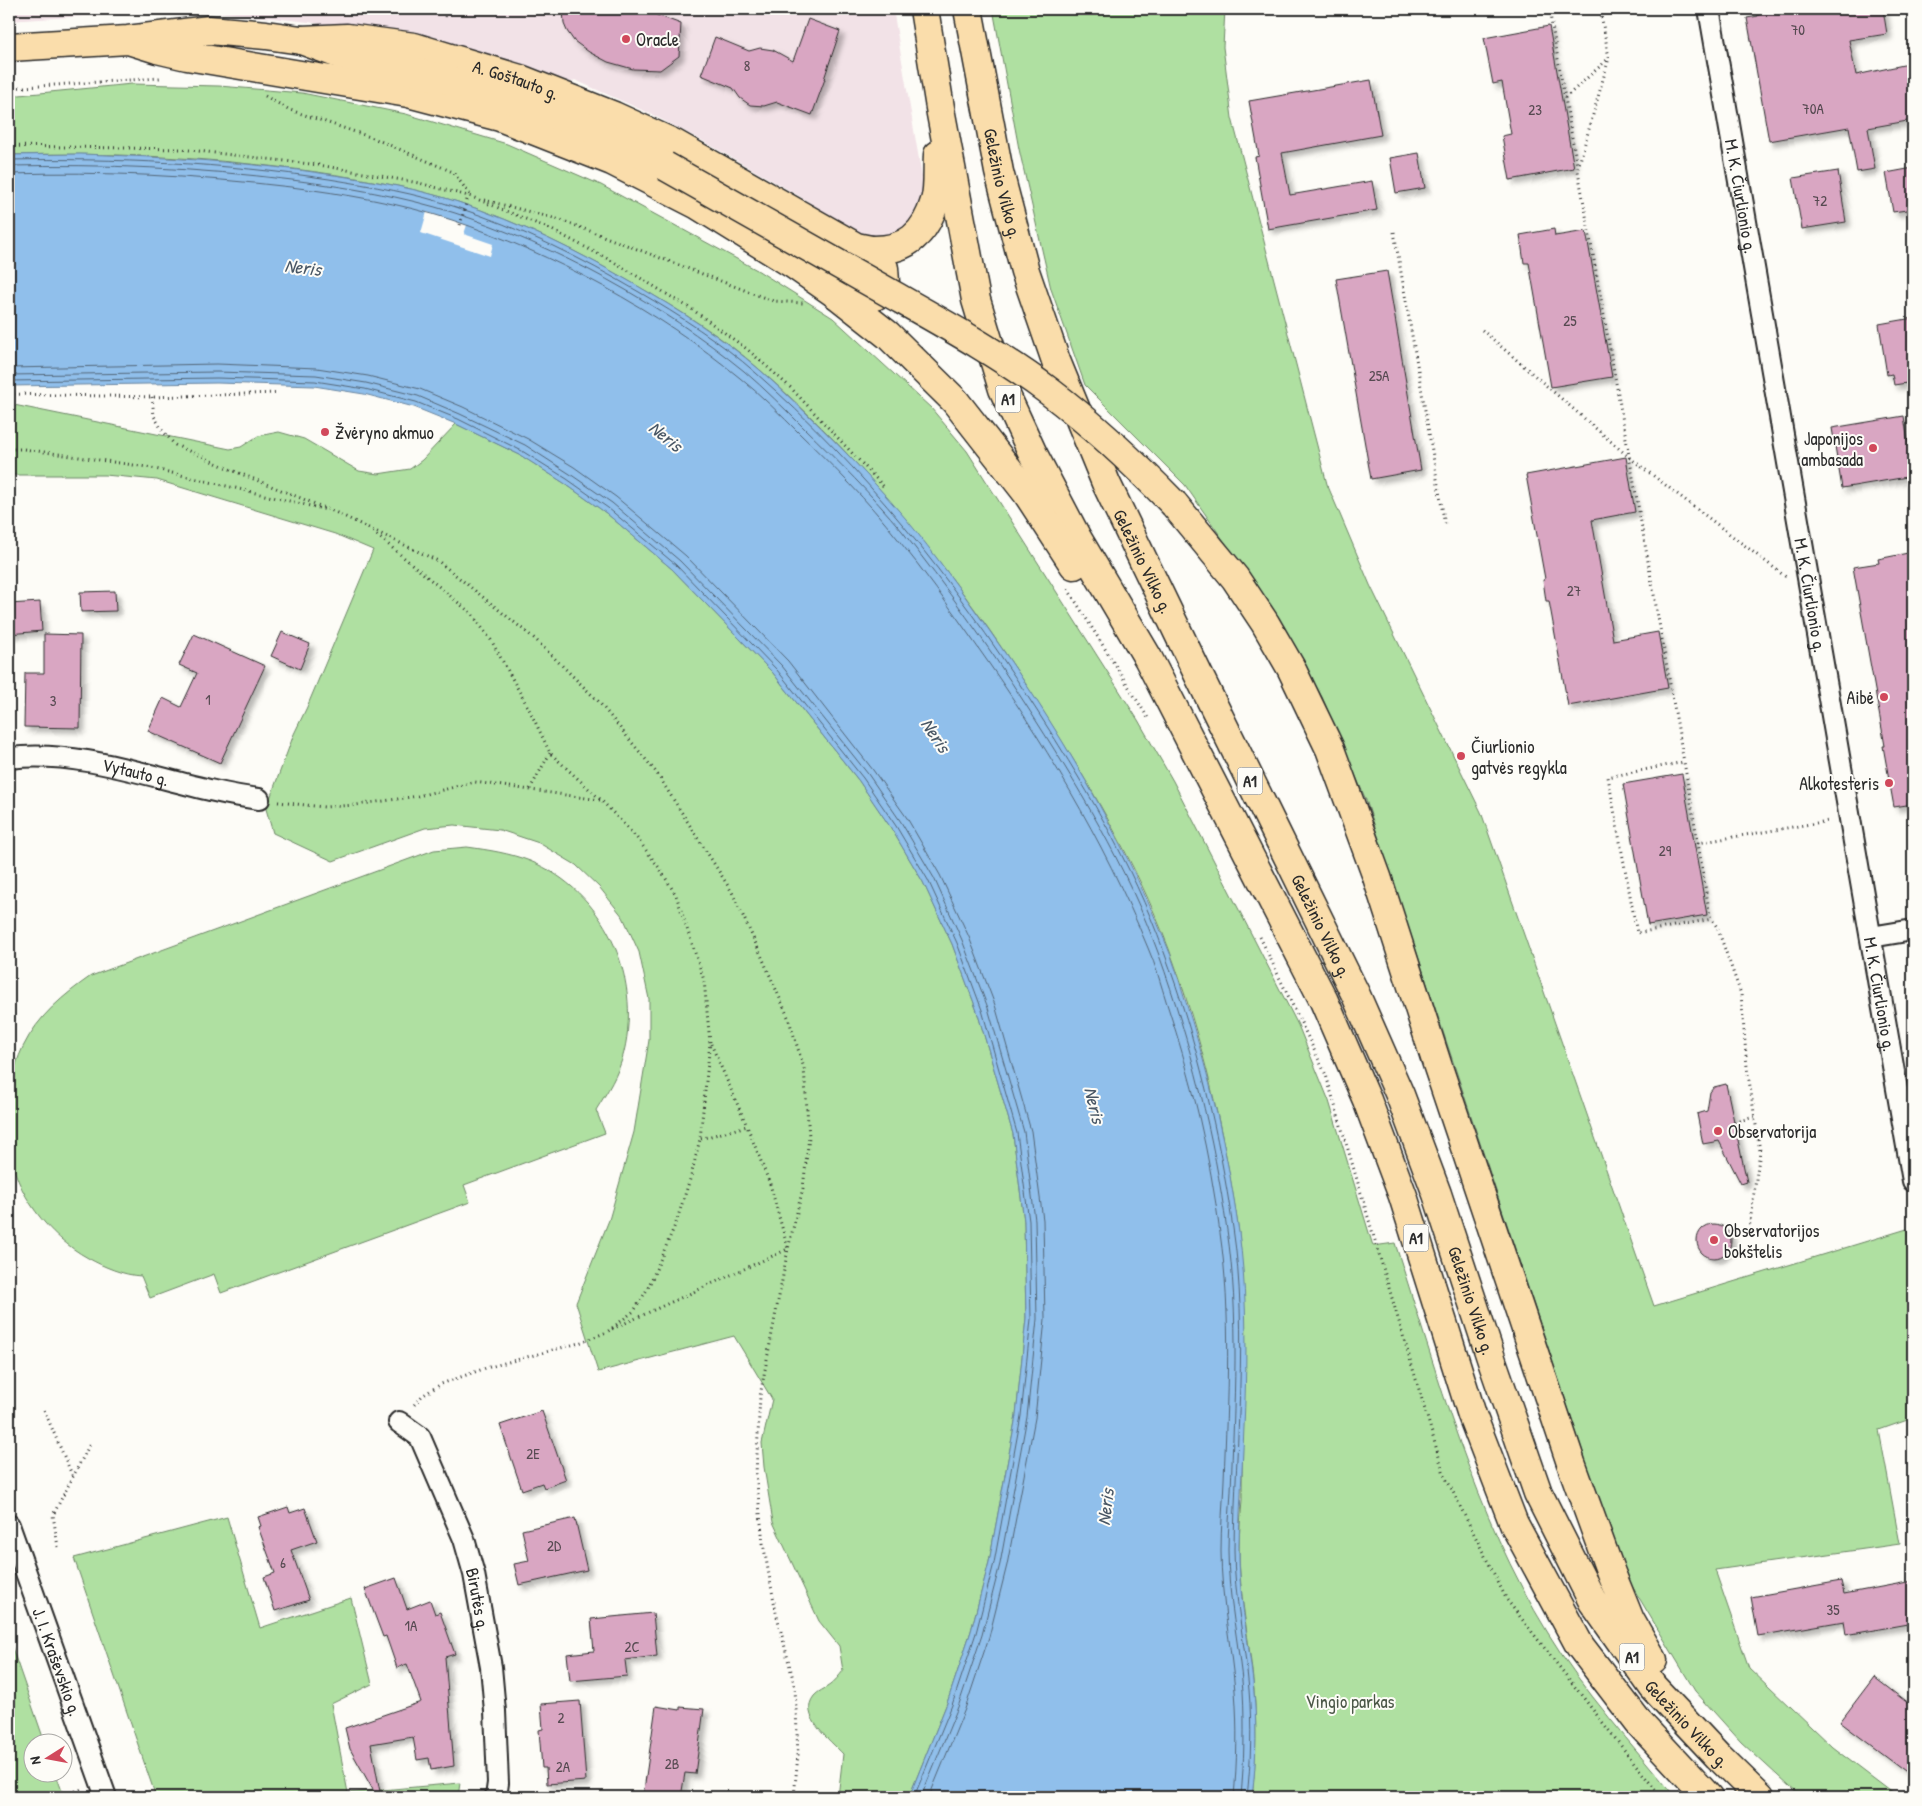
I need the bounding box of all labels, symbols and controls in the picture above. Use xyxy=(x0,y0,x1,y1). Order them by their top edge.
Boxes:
house number: 70 xyxy=(1791,19,1805,40)
place label: Oracle xyxy=(636,27,679,52)
marker: Oracle xyxy=(620,33,632,45)
street label: A. Goštauto g. xyxy=(470,53,563,106)
house number: 8 xyxy=(744,55,750,76)
house number: 70A xyxy=(1802,98,1824,119)
house number: 23 xyxy=(1528,99,1542,120)
street label: Geležinio Vilko g. xyxy=(978,126,1028,241)
street label: M. K. Čiurlionio g. xyxy=(1719,137,1764,255)
house number: 72 xyxy=(1813,190,1827,211)
water label: Neris xyxy=(283,252,324,282)
house number: 25 xyxy=(1563,310,1577,331)
house number: 25A xyxy=(1369,365,1390,386)
road number: A1 xyxy=(996,386,1020,412)
water label: Neris xyxy=(644,414,690,459)
place label: Žvėryno akmuo xyxy=(335,420,434,445)
marker: Žvėryno akmuo xyxy=(319,426,331,438)
place label: Japonijos ambasada xyxy=(1801,426,1863,472)
marker: Japonijos ambasada xyxy=(1867,442,1879,454)
street label: Geležinio Vilko g. xyxy=(1108,505,1179,617)
street label: M. K. Čiurlionio g. xyxy=(1789,536,1833,654)
house number: 27 xyxy=(1567,580,1581,601)
place label: Aibė xyxy=(1847,685,1874,710)
house number: 1 xyxy=(205,689,211,710)
house number: 3 xyxy=(50,690,57,711)
marker: Aibė xyxy=(1878,691,1890,703)
water label: Neris xyxy=(915,713,958,759)
place label: Čiurlionio gatvės regykla xyxy=(1471,734,1567,780)
marker: Čiurlionio gatvės regykla xyxy=(1455,750,1467,762)
street label: Vytauto g. xyxy=(100,751,172,792)
road number: A1 xyxy=(1238,768,1262,794)
place label: Alkotesteris xyxy=(1799,771,1879,796)
marker: Alkotesteris xyxy=(1883,777,1895,789)
house number: 29 xyxy=(1659,840,1672,861)
street label: Geležinio Vilko g. xyxy=(1286,870,1358,982)
street label: M. K. Čiurlionio g. xyxy=(1858,935,1903,1053)
water label: Neris xyxy=(1078,1084,1112,1127)
place label: Observatorija xyxy=(1728,1119,1816,1144)
marker: Observatorija xyxy=(1712,1125,1724,1137)
place label: Observatorijos bokštelis xyxy=(1724,1218,1820,1264)
road number: A1 xyxy=(1404,1224,1428,1252)
marker: Observatorijos bokštelis xyxy=(1708,1234,1720,1246)
street label: Geležinio Vilko g. xyxy=(1442,1243,1502,1358)
house number: 2E xyxy=(526,1443,540,1464)
water label: Neris xyxy=(1090,1486,1120,1527)
house number: 2D xyxy=(547,1535,562,1556)
house number: 6 xyxy=(280,1552,286,1573)
street label: Birutės g. xyxy=(460,1565,497,1633)
house number: 35 xyxy=(1826,1599,1840,1620)
street label: J. I. Kraševskio g. xyxy=(27,1604,89,1719)
house number: 1A xyxy=(405,1615,418,1636)
house number: 2C xyxy=(624,1636,640,1657)
road number: A1 xyxy=(1620,1644,1644,1670)
street label: Geležinio Vilko g. xyxy=(1639,1675,1735,1773)
park label: Vingio parkas xyxy=(1306,1689,1394,1714)
house number: 2 xyxy=(557,1707,565,1728)
north arrow xyxy=(22,1734,72,1784)
house number: 2B xyxy=(665,1753,679,1774)
text: N xyxy=(25,1755,45,1766)
house number: 2A xyxy=(556,1756,571,1777)

